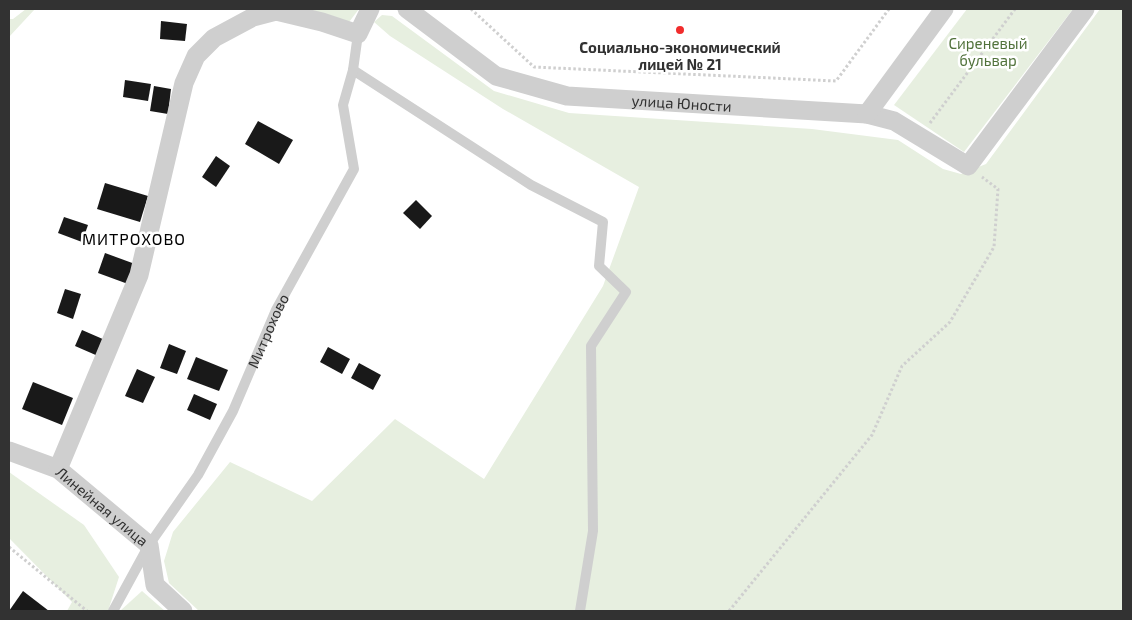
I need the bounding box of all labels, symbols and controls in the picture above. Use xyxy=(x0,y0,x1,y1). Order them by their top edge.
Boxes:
marker: Социально-экономический лицей № 21 xyxy=(674,24,686,36)
park label: Сиреневый бульвар xyxy=(949,34,1027,70)
place label: Социально-экономический лицей № 21 xyxy=(579,38,781,73)
street label: улица Юности xyxy=(631,91,732,115)
district label: МИТРОХОВО xyxy=(82,229,186,248)
street label: Митрохово xyxy=(243,290,292,371)
street label: Линейная улица xyxy=(53,462,152,550)

